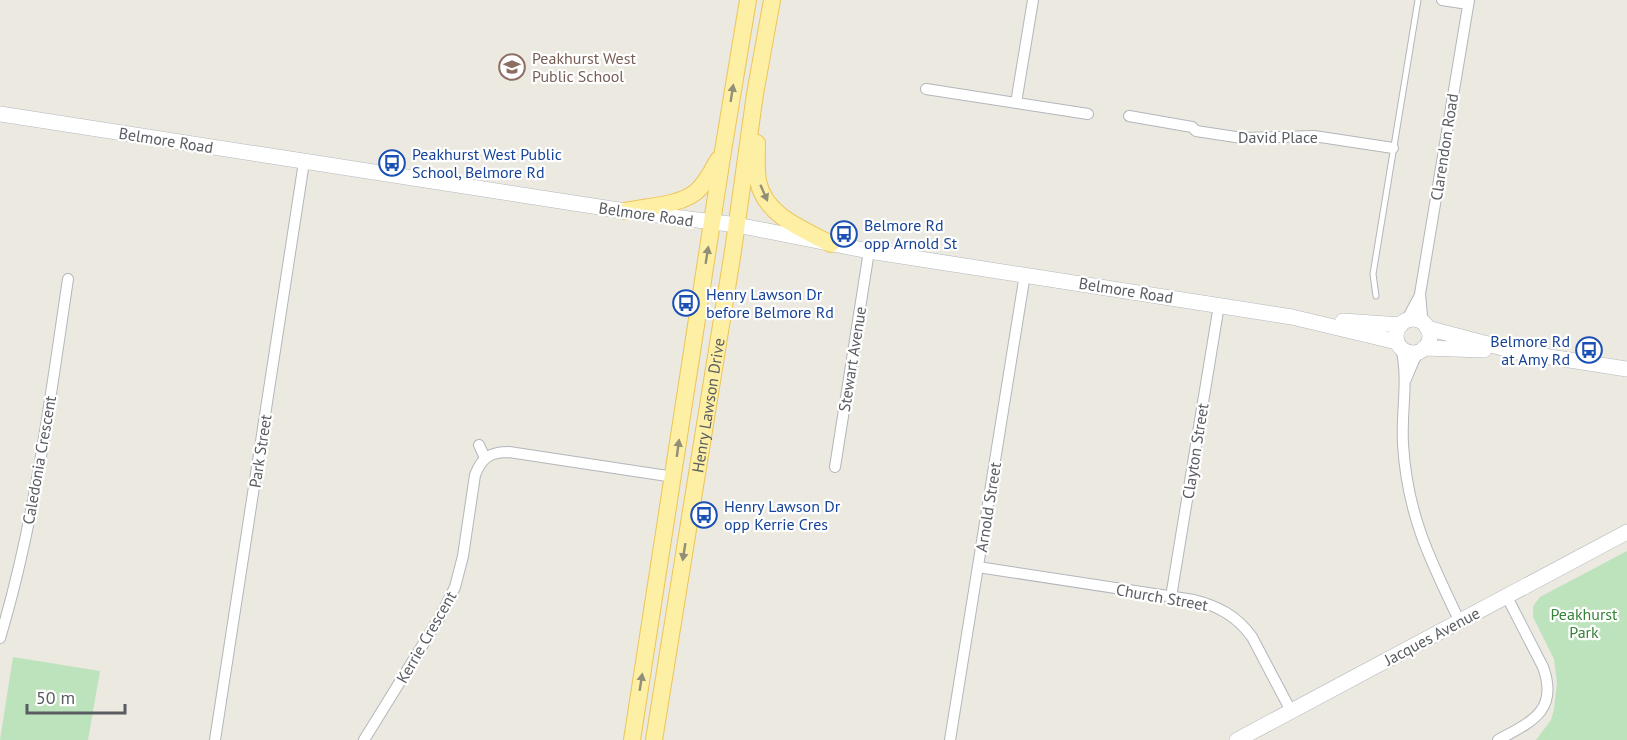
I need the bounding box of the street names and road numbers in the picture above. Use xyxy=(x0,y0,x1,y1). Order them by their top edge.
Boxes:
street label: Clarendon Road xyxy=(1426,92,1462,202)
street label: Belmore Road xyxy=(117,123,215,157)
street label: David Place xyxy=(1238,127,1318,147)
street label: Belmore Road xyxy=(597,197,695,231)
street label: Belmore Road xyxy=(1077,273,1175,307)
street label: Stewart Avenue xyxy=(834,305,870,413)
street label: Henry Lawson Drive xyxy=(687,336,729,474)
street label: Caledonia Crescent xyxy=(18,394,60,526)
street label: Clayton Street xyxy=(1178,401,1213,500)
street label: Park Street xyxy=(244,412,276,489)
street label: Arnold Street xyxy=(971,460,1005,553)
street label: Church Street xyxy=(1114,579,1210,615)
street label: Kerrie Crescent xyxy=(392,587,461,687)
street label: Jacques Avenue xyxy=(1380,602,1483,670)

